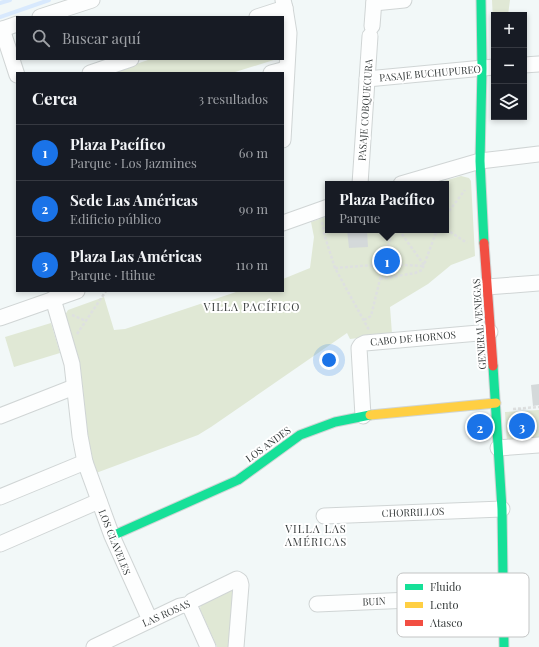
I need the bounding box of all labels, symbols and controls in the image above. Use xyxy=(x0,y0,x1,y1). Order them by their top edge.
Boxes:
map controls xyxy=(491,12,527,120)
button: + xyxy=(491,12,527,48)
search box xyxy=(16,16,284,60)
icon: search xyxy=(30,27,52,49)
text: Buscar aquí xyxy=(62,28,141,48)
button: − xyxy=(491,48,527,84)
street label: PASAJE COBQUECURA xyxy=(354,58,376,162)
street label: PASAJE BUCHUPUREO xyxy=(379,62,481,84)
button: layers xyxy=(491,84,527,120)
text: Cerca xyxy=(32,87,77,109)
text: 3 resultados xyxy=(198,90,268,107)
text: Plaza Pacífico xyxy=(70,134,165,154)
text: 1 xyxy=(43,144,47,161)
text: 60 m xyxy=(239,144,268,161)
text: Parque · Los Jazmines xyxy=(70,154,197,171)
popup xyxy=(325,181,449,233)
text: Plaza Pacífico xyxy=(339,189,435,209)
text: Sede Las Américas xyxy=(70,190,198,210)
text: 2 xyxy=(42,200,48,217)
text: 90 m xyxy=(239,200,268,217)
text: Parque xyxy=(339,209,380,226)
text: Edificio público xyxy=(70,210,161,227)
text: Plaza Las Américas xyxy=(70,246,202,266)
pin: 1 xyxy=(374,246,400,276)
text: 3 xyxy=(42,256,48,273)
text: 110 m xyxy=(236,256,268,273)
text: Parque · Itihue xyxy=(70,266,155,283)
street label: GENERAL VENEGAS xyxy=(469,278,489,370)
district label: VILLA PACÍFICO xyxy=(203,299,300,314)
street label: CABO DE HORNOS xyxy=(370,327,456,349)
your location xyxy=(319,350,339,370)
pin: 3 xyxy=(509,411,535,441)
pin: 2 xyxy=(467,412,493,442)
street label: LOS ANDES xyxy=(243,423,293,465)
street label: CHORRILLOS xyxy=(381,504,445,520)
street label: LOS CLAVELES xyxy=(95,507,135,577)
district label: VILLA LAS AMÉRICAS xyxy=(284,521,347,549)
legend xyxy=(397,573,529,637)
text: Fluido xyxy=(430,579,461,594)
street label: BUIN xyxy=(362,594,386,608)
street label: LAS ROSAS xyxy=(140,596,192,630)
text: Lento xyxy=(430,597,459,612)
text: Atasco xyxy=(429,615,463,630)

